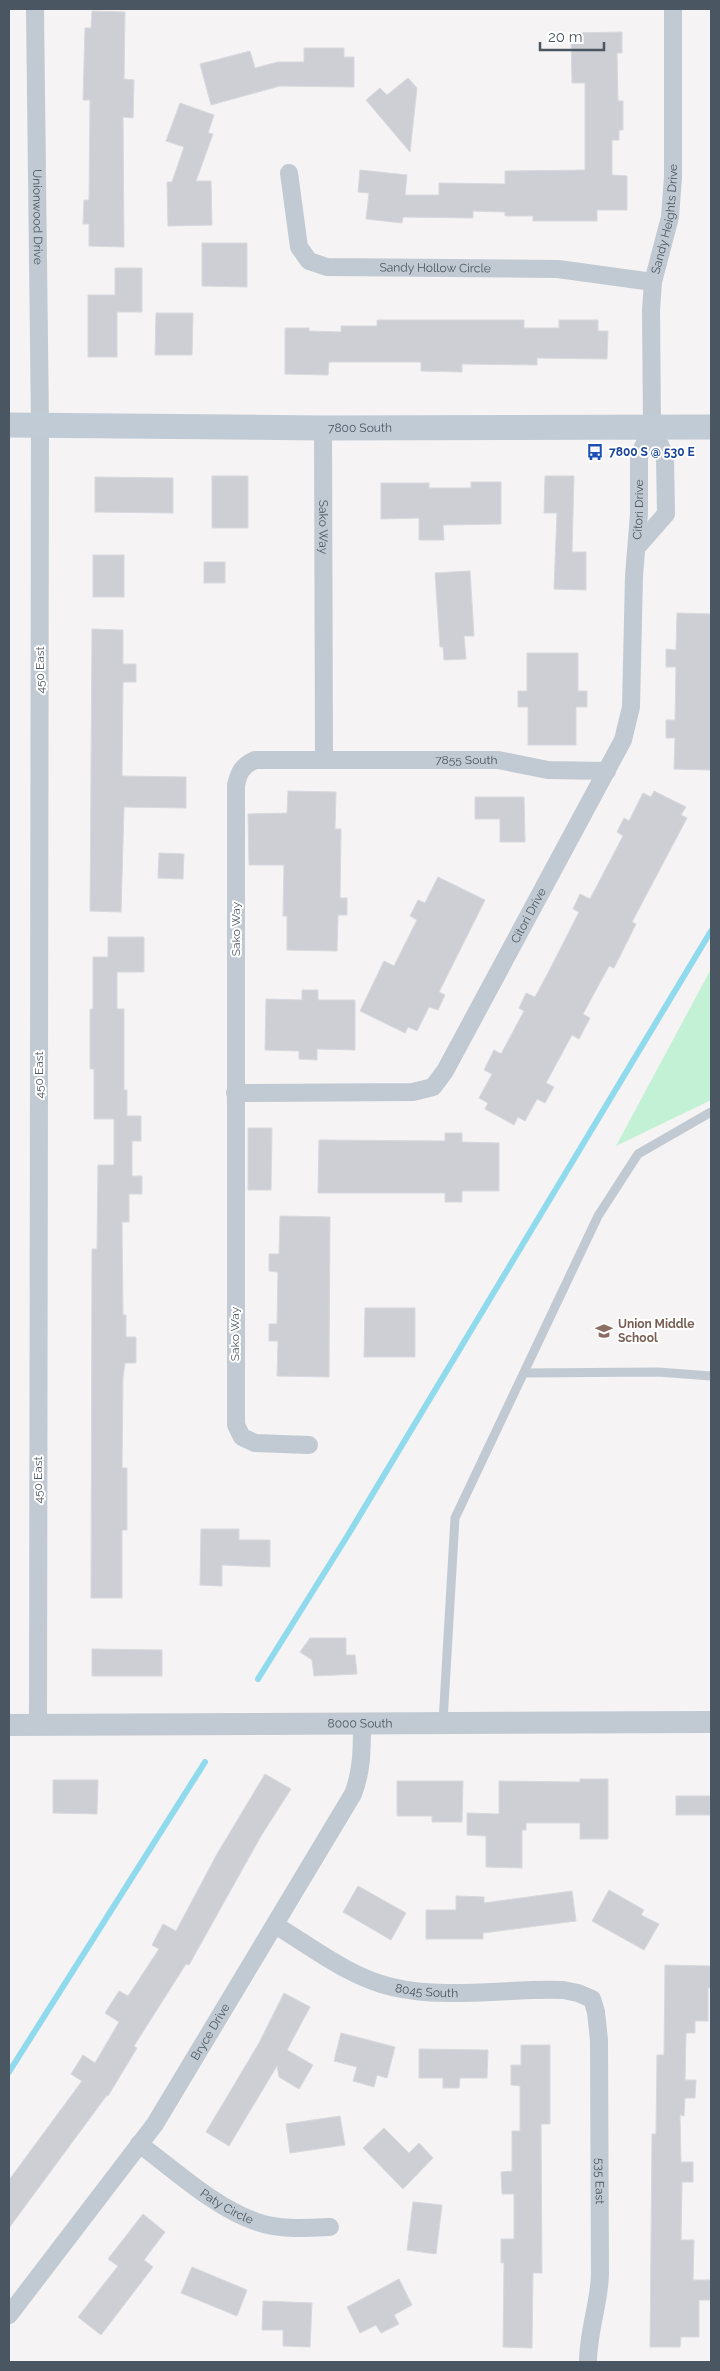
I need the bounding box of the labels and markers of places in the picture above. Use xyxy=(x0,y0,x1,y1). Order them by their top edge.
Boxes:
bus stop icon: 7800 S @ 530 E xyxy=(585,442,605,462)
place label: 7800 S @ 530 E xyxy=(609,445,695,459)
place label: Union Middle School xyxy=(618,1317,695,1345)
school or university icon: Union Middle School xyxy=(594,1321,614,1341)

